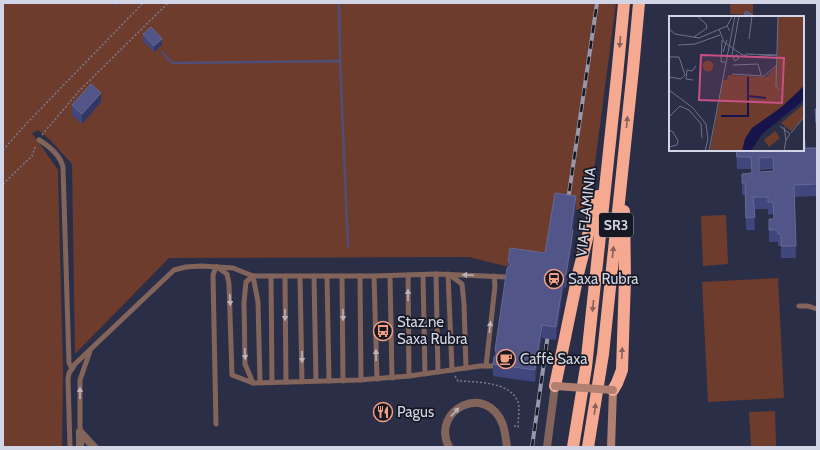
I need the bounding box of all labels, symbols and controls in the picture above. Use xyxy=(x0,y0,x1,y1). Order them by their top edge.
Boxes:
inset map xyxy=(669,16,804,151)
one-way arrow xyxy=(617,36,624,48)
one-way arrow xyxy=(624,116,631,128)
street label: VIA FLAMINIA xyxy=(572,166,600,258)
road number: SR3 xyxy=(599,213,633,237)
one-way arrow xyxy=(610,246,617,258)
station icon: Saxa Rubra xyxy=(543,268,565,290)
place label: Saxa Rubra xyxy=(568,270,639,288)
one-way arrow xyxy=(461,272,474,278)
one-way arrow xyxy=(405,288,411,301)
one-way arrow xyxy=(226,294,233,306)
one-way arrow xyxy=(589,300,596,312)
one-way arrow xyxy=(282,309,288,322)
one-way arrow xyxy=(339,309,346,321)
place label: Staz.ne Saxa Rubra xyxy=(397,313,468,348)
bus stop icon: Staz.ne Saxa Rubra xyxy=(372,320,394,342)
one-way arrow xyxy=(487,321,494,333)
one-way arrow xyxy=(619,347,626,359)
one-way arrow xyxy=(242,348,248,361)
one-way arrow xyxy=(373,348,379,361)
cafe icon: Caffè Saxa xyxy=(495,348,517,370)
place label: Caffè Saxa xyxy=(520,350,588,368)
one-way arrow xyxy=(299,351,305,364)
one-way arrow xyxy=(77,386,83,399)
restaurant icon: Pagus xyxy=(372,401,394,423)
place label: Pagus xyxy=(397,403,434,421)
one-way arrow xyxy=(592,403,598,415)
one-way arrow xyxy=(450,407,460,417)

